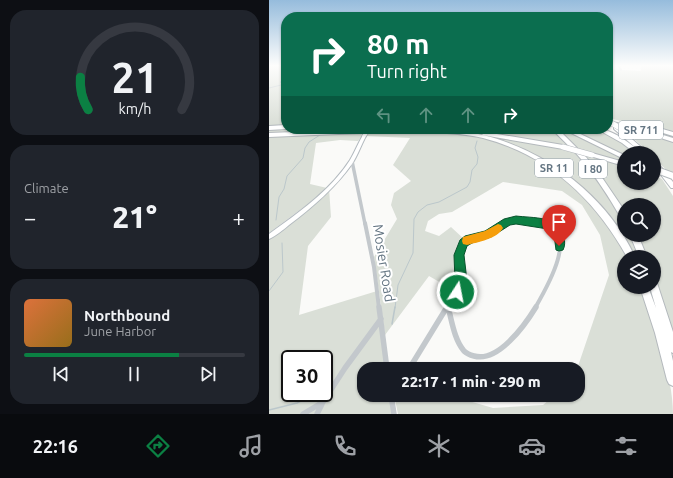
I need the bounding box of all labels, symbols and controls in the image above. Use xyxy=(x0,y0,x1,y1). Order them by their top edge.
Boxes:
icon: right xyxy=(301,28,353,80)
text: 80 m xyxy=(367,28,429,59)
text: 21 xyxy=(111,54,158,101)
text: Turn right xyxy=(367,61,447,81)
text: km/h xyxy=(118,101,151,117)
icon: left xyxy=(373,104,395,126)
icon: ahead xyxy=(415,104,437,126)
icon: ahead xyxy=(457,104,479,126)
icon: right xyxy=(499,104,521,126)
road number: SR 711 xyxy=(619,121,663,139)
map controls xyxy=(617,146,661,294)
button: sound xyxy=(617,146,661,190)
road number: SR 11 xyxy=(535,159,573,177)
road number: I 80 xyxy=(579,160,607,178)
text: Climate xyxy=(24,181,69,195)
button: search xyxy=(617,198,661,242)
text: 21° xyxy=(112,200,157,234)
text: − xyxy=(24,205,36,230)
text: + xyxy=(233,205,245,230)
pin xyxy=(542,205,576,246)
icon: arrive xyxy=(548,211,570,233)
street label: Mosier Road xyxy=(370,223,398,303)
button: layers xyxy=(617,250,661,294)
position arrow xyxy=(436,271,478,313)
text: Northbound xyxy=(84,307,170,324)
text: June Harbor xyxy=(84,324,156,338)
speed limit sign: 30 xyxy=(281,350,333,402)
icon: previous xyxy=(50,363,72,385)
icon: pause xyxy=(123,363,145,385)
icon: next xyxy=(197,363,219,385)
text: 22:17 · 1 min · 290 m xyxy=(401,373,541,390)
icon: directions xyxy=(144,432,172,460)
icon: music xyxy=(237,432,265,460)
icon: phone xyxy=(331,432,359,460)
icon: climate xyxy=(425,432,453,460)
icon: car xyxy=(518,432,546,460)
icon: filters xyxy=(612,432,640,460)
text: 22:16 xyxy=(33,436,78,456)

